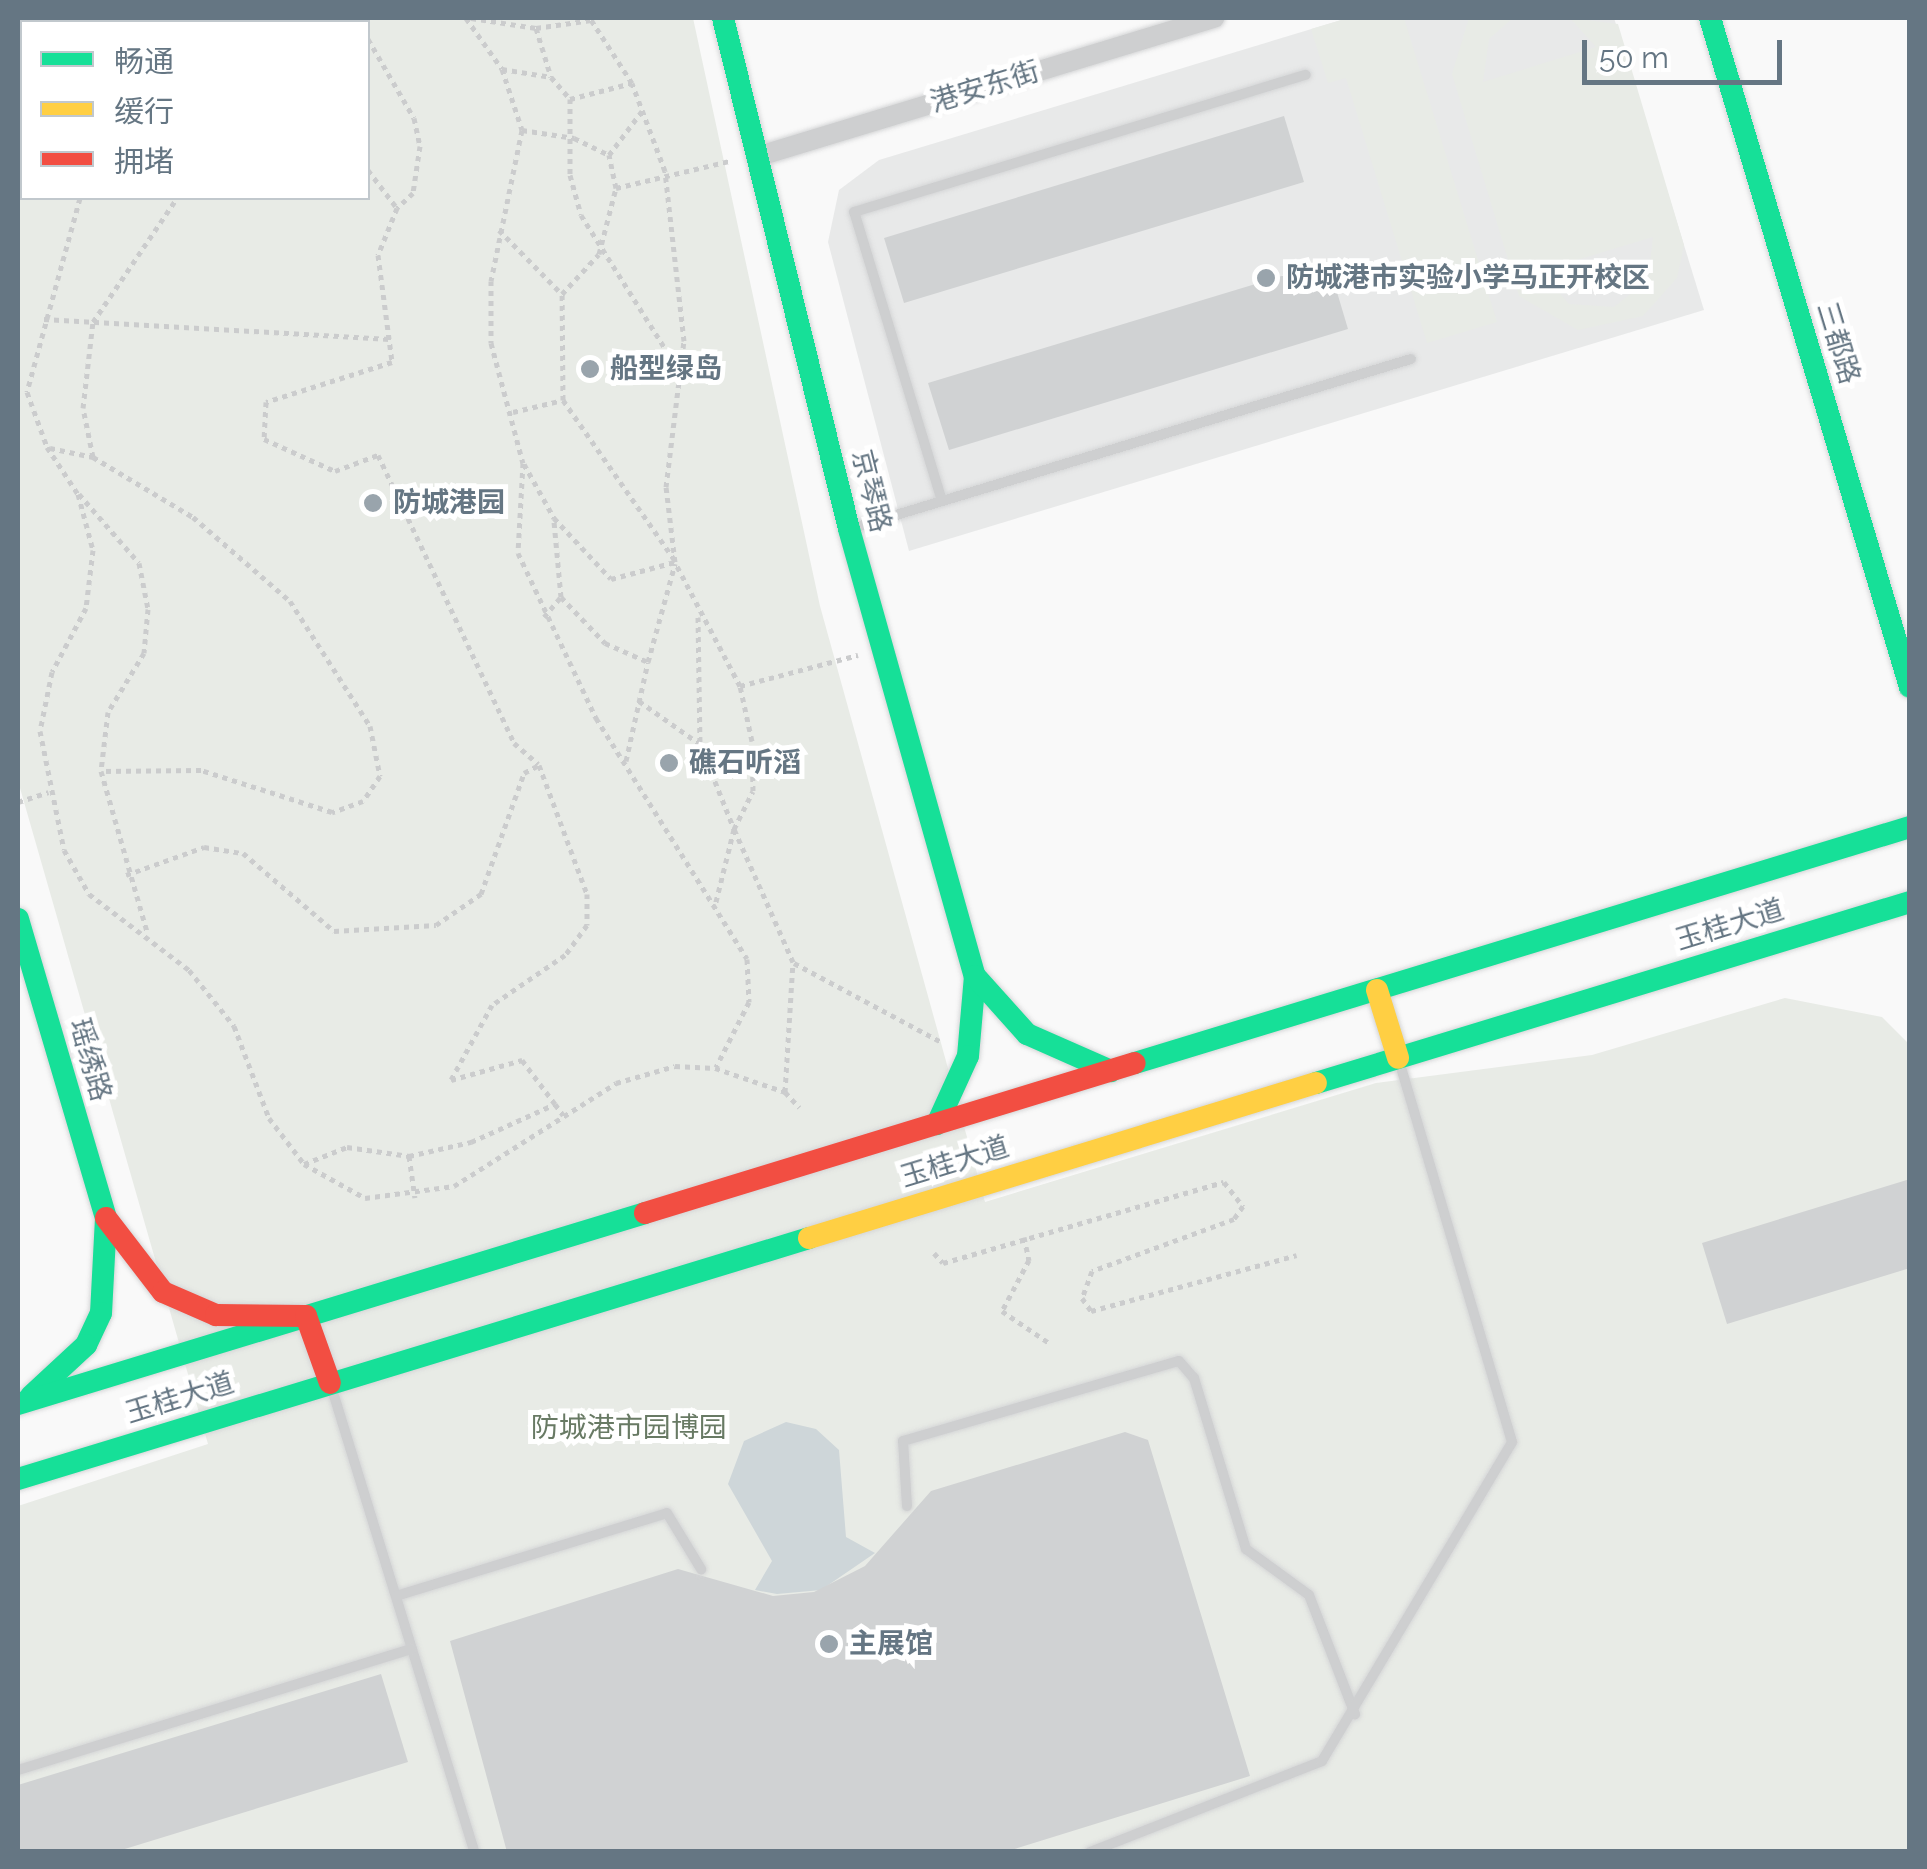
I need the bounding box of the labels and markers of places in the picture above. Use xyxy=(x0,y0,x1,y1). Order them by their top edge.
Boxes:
place label: 防城港市实验小学马正开校区 xyxy=(1286,261,1650,295)
marker: 防城港市实验小学马正开校区 xyxy=(1255,267,1277,289)
place label: 船型绿岛 xyxy=(610,352,722,386)
marker: 船型绿岛 xyxy=(579,358,601,380)
place label: 防城港园 xyxy=(393,486,505,520)
marker: 防城港园 xyxy=(362,492,384,514)
place label: 礁石听滔 xyxy=(689,746,801,780)
marker: 礁石听滔 xyxy=(658,752,680,774)
place label: 主展馆 xyxy=(849,1627,933,1661)
marker: 主展馆 xyxy=(818,1633,840,1655)

